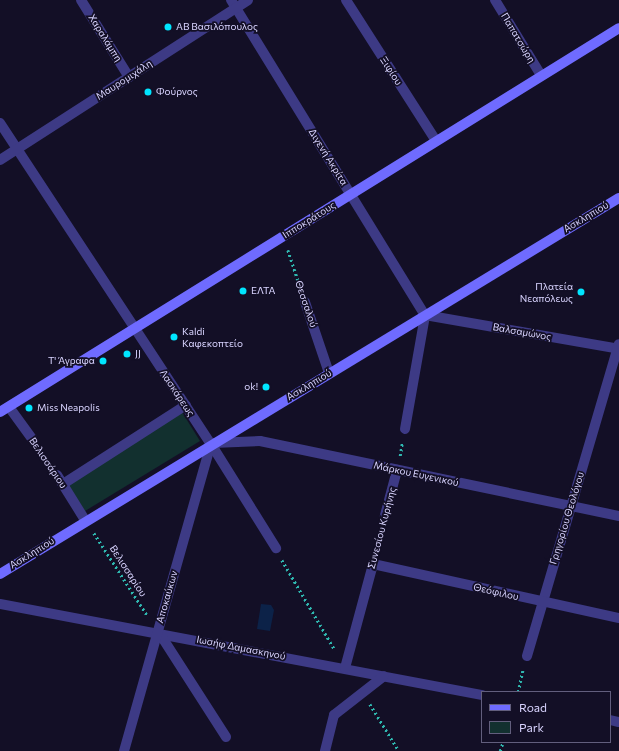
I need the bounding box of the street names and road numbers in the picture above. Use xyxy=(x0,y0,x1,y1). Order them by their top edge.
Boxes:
street label: Παπατσώρη xyxy=(498,11,538,65)
street label: Χαραλάμπη xyxy=(86,12,124,64)
street label: Ξιφίου xyxy=(377,55,405,87)
street label: Μαυρομιχάλη xyxy=(94,57,154,103)
street label: Διγενή Ακρίτα xyxy=(306,126,350,188)
street label: Ιπποκράτους xyxy=(280,199,338,241)
street label: Ασκληπιού xyxy=(561,199,611,235)
street label: Θεσσαλού xyxy=(292,279,320,329)
street label: Βαλσαμώνος xyxy=(492,321,552,343)
street label: Λασκάρεως xyxy=(157,367,197,419)
street label: Ασκληπιού xyxy=(284,367,334,403)
street label: Βελισσάριου xyxy=(27,435,69,491)
street label: Μάρκου Ευγενικού xyxy=(372,459,460,489)
street label: Γρηγορίου Θεολόγου xyxy=(547,470,587,566)
street label: Συνεσίου Κυρήνης xyxy=(365,486,399,570)
street label: Ασκληπιού xyxy=(7,535,57,571)
street label: Βελισσαρίου xyxy=(107,543,149,599)
street label: Αποκαύκων xyxy=(154,569,180,625)
street label: Θεόφιλου xyxy=(472,581,520,603)
street label: Ιωσήφ Δαμασκηνού xyxy=(196,633,286,663)

